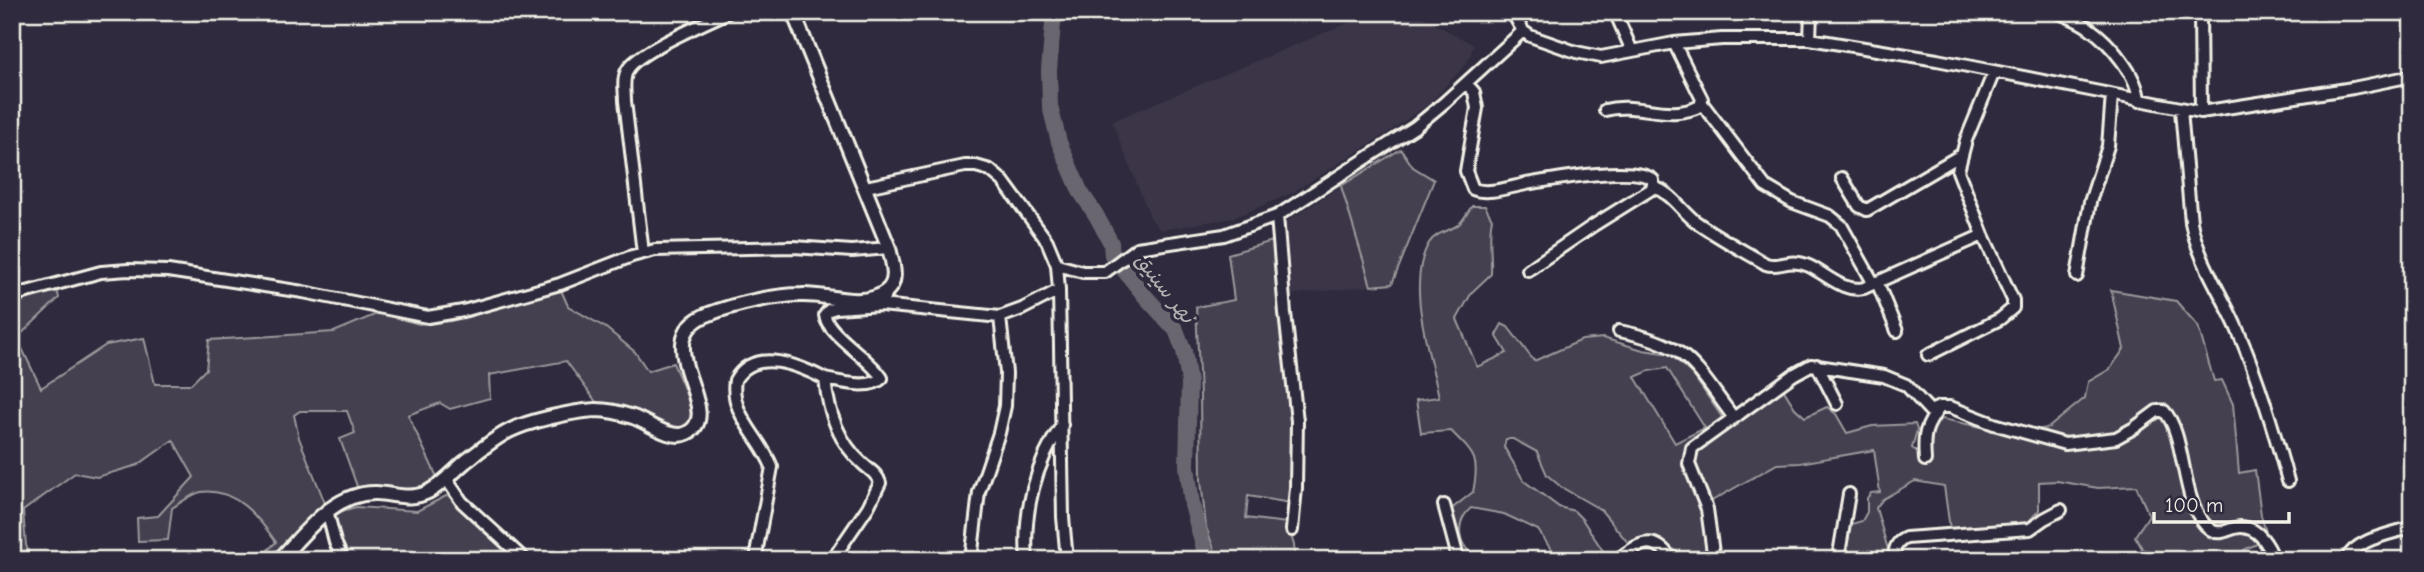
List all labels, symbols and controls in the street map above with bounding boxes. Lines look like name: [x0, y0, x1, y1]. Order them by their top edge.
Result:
water label: نهر سينيق: [1130, 248, 1201, 330]
scale bar: [2154, 481, 2289, 525]
text: 100 m: [2165, 493, 2223, 517]

